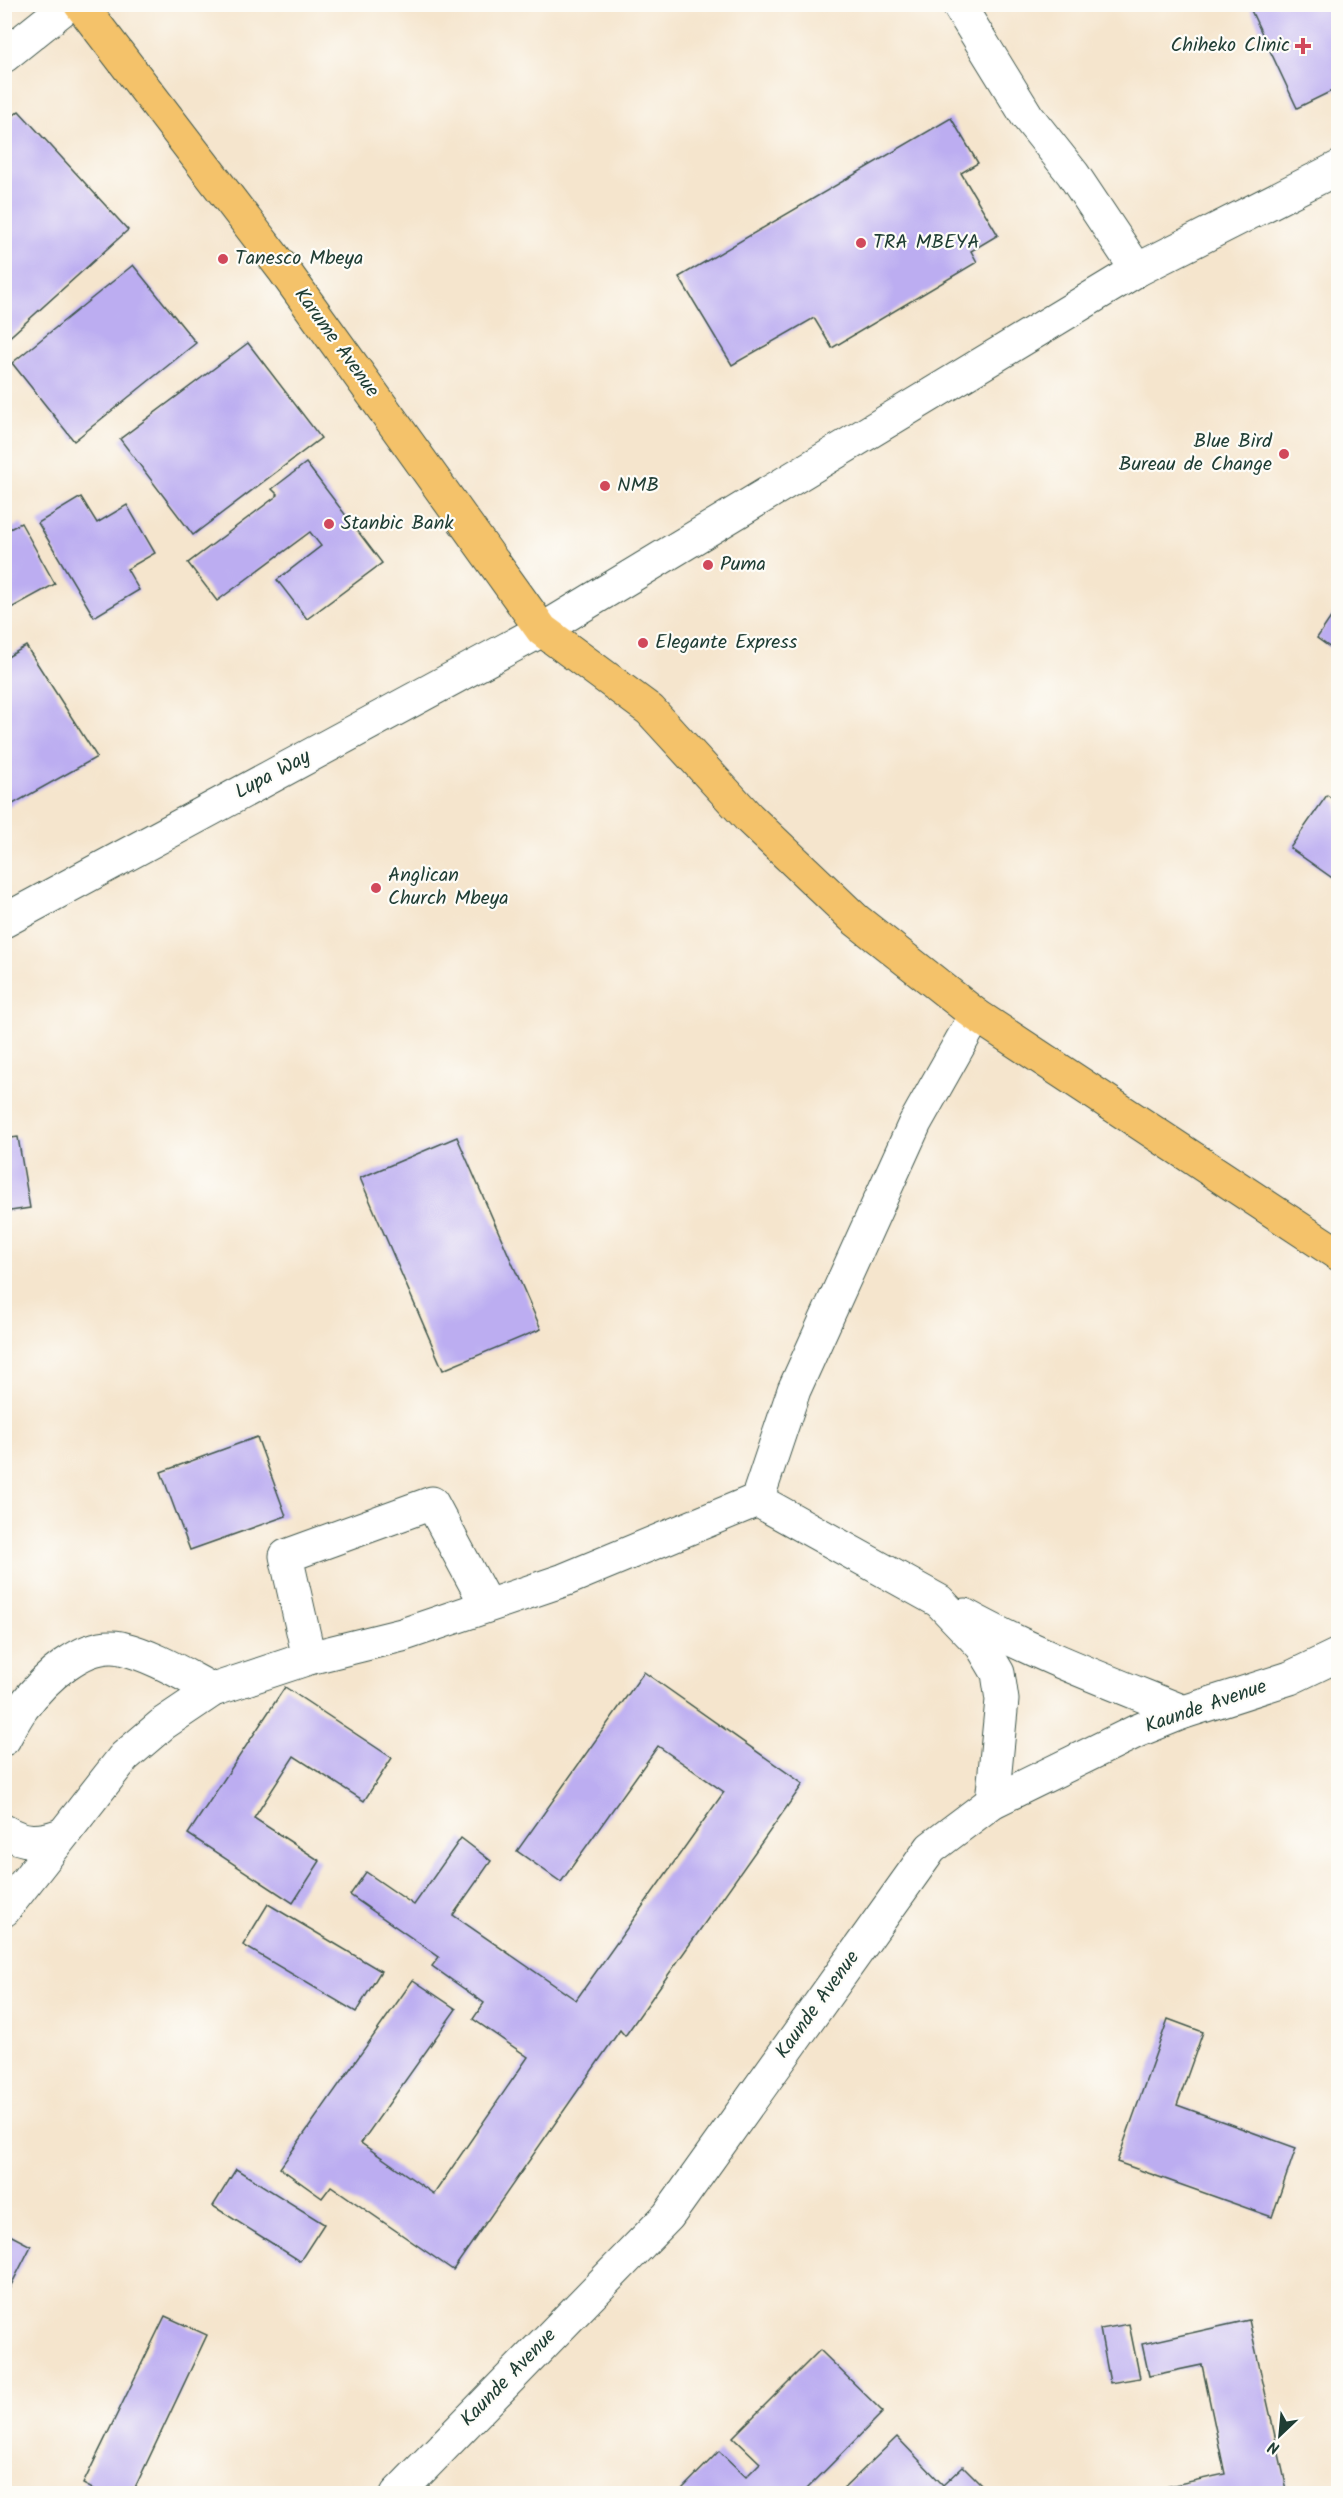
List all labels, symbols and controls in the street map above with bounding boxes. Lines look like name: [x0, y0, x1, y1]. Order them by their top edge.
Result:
place label: Chiheko Clinic: [1170, 30, 1290, 62]
marker: Chiheko Clinic: [1294, 37, 1312, 55]
place label: TRA MBEYA: [873, 227, 979, 259]
marker: TRA MBEYA: [854, 236, 868, 250]
place label: Tanesco Mbeya: [235, 243, 363, 275]
marker: Tanesco Mbeya: [216, 252, 230, 266]
street label: Karume Avenue: [285, 281, 387, 405]
place label: Blue Bird Bureau de Change: [1119, 426, 1273, 481]
marker: Blue Bird Bureau de Change: [1277, 447, 1291, 461]
place label: NMB: [617, 470, 659, 502]
marker: NMB: [598, 479, 612, 493]
place label: Stanbic Bank: [341, 508, 454, 540]
marker: Stanbic Bank: [322, 517, 336, 531]
place label: Puma: [720, 549, 766, 581]
marker: Puma: [701, 558, 715, 572]
place label: Elegante Express: [655, 627, 798, 659]
marker: Elegante Express: [636, 636, 650, 650]
street label: Lupa Way: [229, 741, 317, 808]
place label: Anglican Church Mbeya: [388, 860, 509, 915]
marker: Anglican Church Mbeya: [369, 881, 383, 895]
street label: Kaunde Avenue: [1141, 1671, 1271, 1743]
street label: Kaunde Avenue: [768, 1944, 868, 2066]
street label: Kaunde Avenue: [453, 2321, 565, 2435]
north arrow: [1250, 2405, 1310, 2465]
text: N: [1264, 2434, 1284, 2461]

